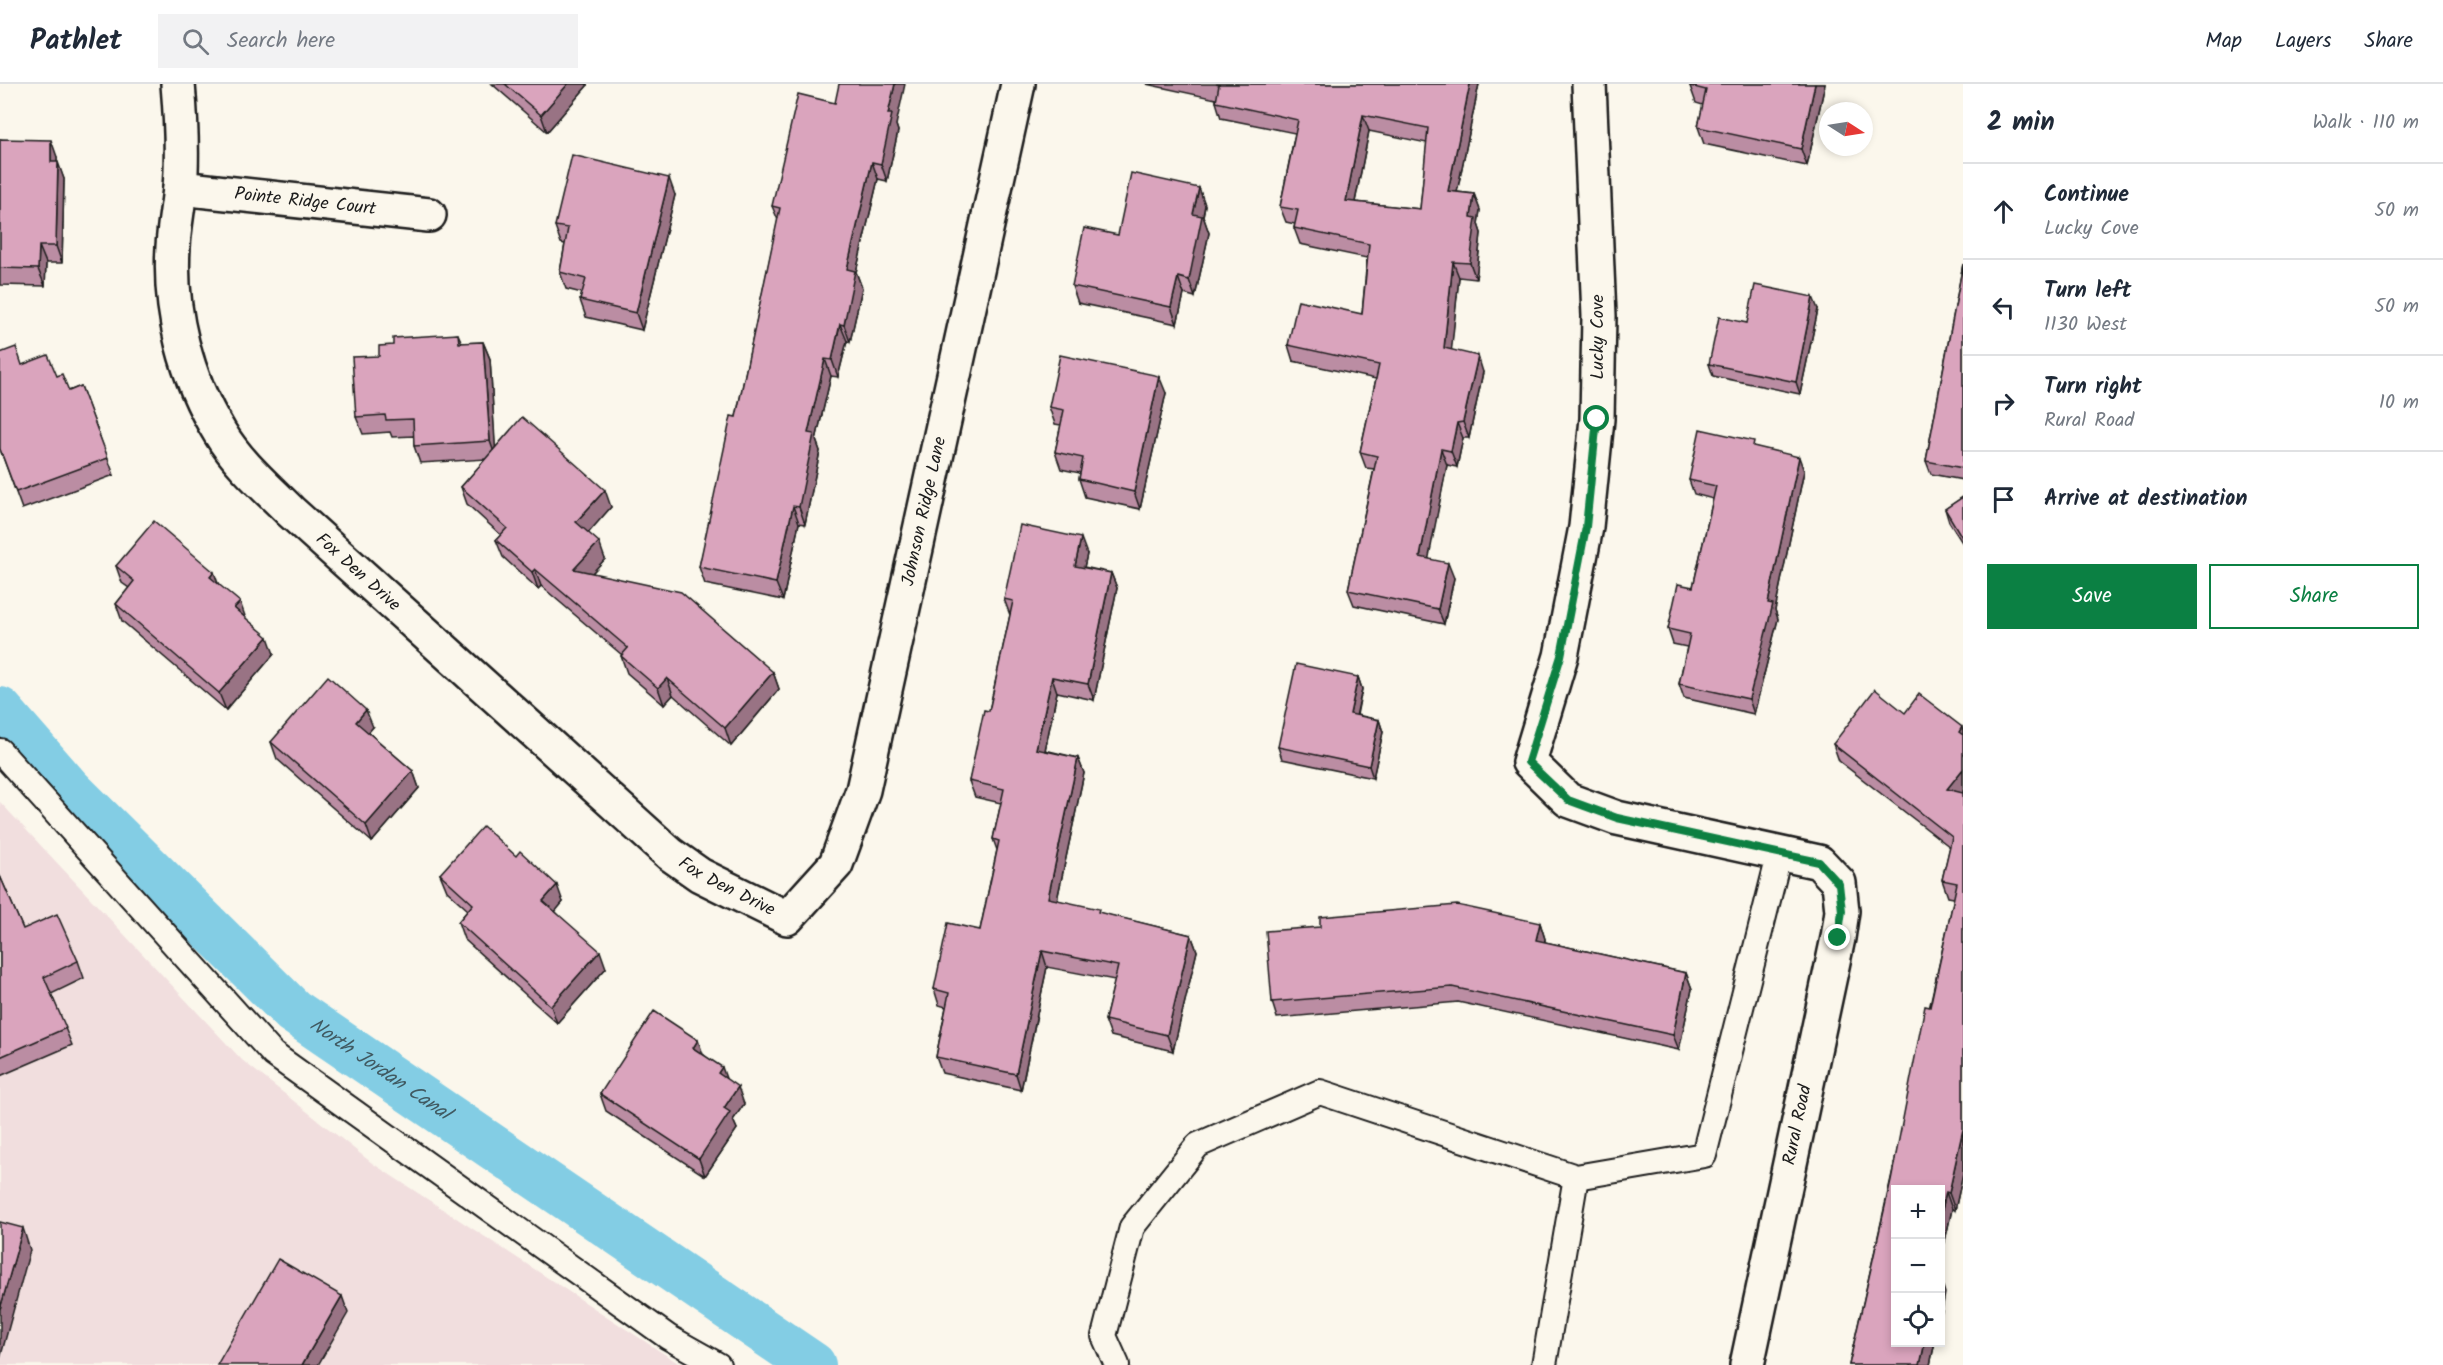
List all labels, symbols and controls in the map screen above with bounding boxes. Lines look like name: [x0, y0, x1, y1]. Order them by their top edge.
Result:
search box: [158, 14, 578, 68]
text: Pathlet: [30, 19, 122, 64]
text: Search here: [227, 24, 335, 59]
icon: search: [179, 25, 212, 58]
text: Map: [2205, 25, 2242, 58]
text: Layers: [2275, 25, 2331, 58]
text: Share: [2364, 25, 2413, 58]
north arrow: [1819, 102, 1873, 156]
text: 2 min: [1987, 102, 2055, 144]
text: Walk · 110 m: [2312, 107, 2419, 139]
text: Continue: [2044, 178, 2129, 213]
street label: Pointe Ridge Court: [233, 179, 379, 224]
icon: ahead: [1987, 195, 2020, 228]
text: 50 m: [2374, 195, 2419, 227]
text: Lucky Cove: [2044, 213, 2139, 245]
text: Turn left: [2044, 274, 2131, 309]
icon: left: [1987, 291, 2020, 324]
text: 50 m: [2374, 291, 2419, 323]
street label: Lucky Cove: [1584, 294, 1613, 380]
text: 1130 West: [2044, 309, 2127, 341]
text: Turn right: [2044, 370, 2142, 405]
icon: right: [1987, 387, 2020, 420]
text: 10 m: [2379, 387, 2419, 419]
route start: [1583, 405, 1609, 431]
text: Rural Road: [2044, 405, 2134, 437]
street label: Johnson Ridge Lane: [894, 434, 955, 589]
text: Arrive at destination: [2044, 482, 2247, 517]
icon: arrive: [1987, 483, 2020, 516]
street label: Fox Den Drive: [309, 526, 407, 619]
button: Save: [1987, 564, 2197, 629]
button: Share: [2209, 564, 2419, 629]
street label: Fox Den Drive: [672, 849, 780, 924]
route end: [1824, 924, 1850, 950]
water label: North Jordan Canal: [302, 1010, 460, 1132]
street label: Rural Road: [1775, 1081, 1821, 1168]
map controls: [1891, 1185, 1945, 1347]
button: +: [1891, 1185, 1945, 1239]
button: −: [1891, 1239, 1945, 1293]
button: locate: [1891, 1293, 1945, 1347]

